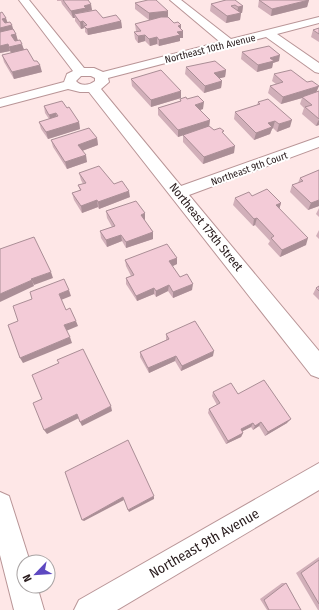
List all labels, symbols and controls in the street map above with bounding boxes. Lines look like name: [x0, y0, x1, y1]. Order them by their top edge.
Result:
street label: Northeast 10th Avenue: [164, 32, 257, 66]
street label: Northeast 9th Court: [209, 149, 290, 188]
street label: Northeast 175th Street: [166, 180, 246, 274]
street label: Northeast 9th Avenue: [146, 505, 262, 582]
north arrow: [16, 554, 56, 594]
text: N: [20, 572, 35, 584]

